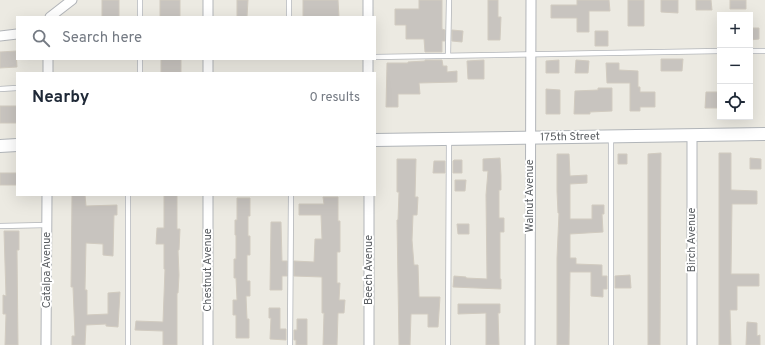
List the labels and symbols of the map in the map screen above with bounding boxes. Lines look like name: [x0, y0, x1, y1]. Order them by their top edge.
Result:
street label: 175th Street: [540, 129, 600, 145]
street label: Walnut Avenue: [523, 159, 537, 233]
street label: Birch Avenue: [685, 208, 699, 272]
street label: Chestnut Avenue: [201, 228, 215, 312]
street label: Catalpa Avenue: [40, 232, 54, 308]
street label: Beech Avenue: [362, 235, 376, 305]

